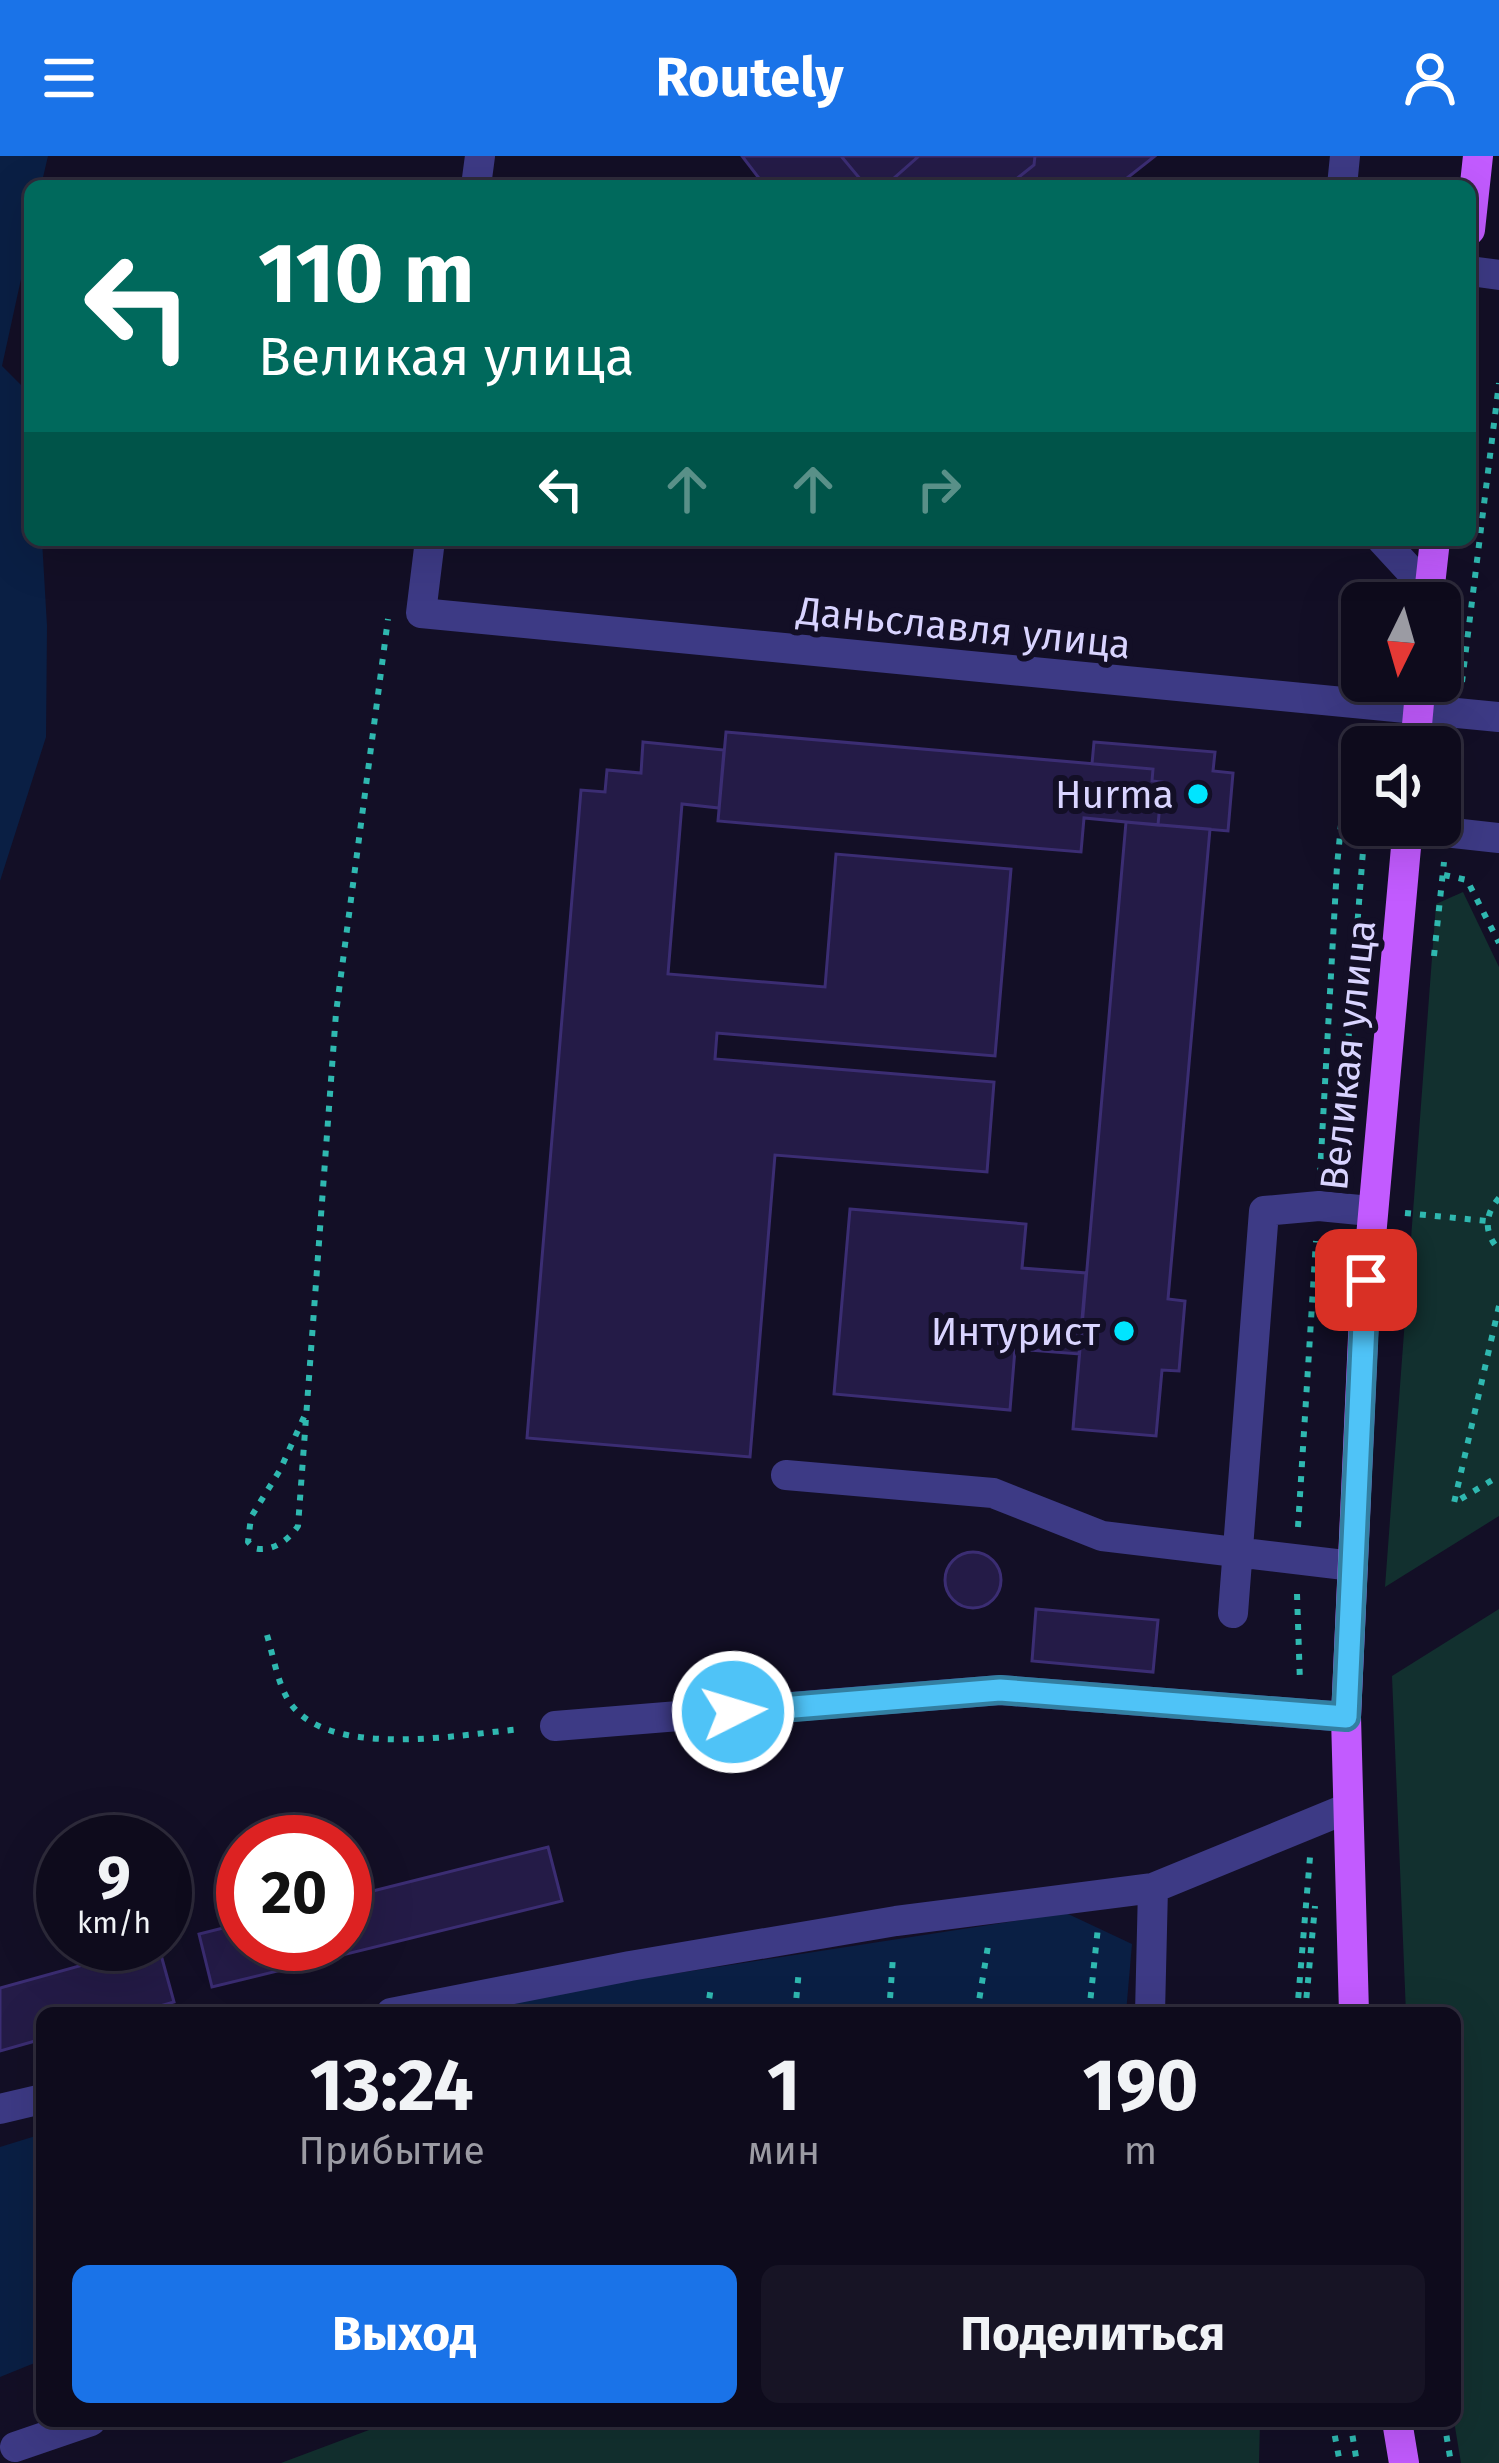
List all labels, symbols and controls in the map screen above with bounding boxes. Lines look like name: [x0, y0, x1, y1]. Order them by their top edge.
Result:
icon: menu: [36, 45, 102, 111]
icon: person: [1397, 45, 1463, 111]
text: Routely: [655, 46, 844, 110]
text: 110 m: [258, 223, 474, 324]
icon: left: [60, 228, 216, 384]
text: Великая улица: [258, 325, 634, 389]
icon: left: [528, 456, 594, 522]
icon: ahead: [654, 456, 720, 522]
icon: ahead: [780, 456, 846, 522]
icon: right: [906, 456, 972, 522]
north arrow: [1341, 582, 1461, 702]
map controls: [1341, 582, 1461, 846]
street label: Даньславля улица: [794, 587, 1133, 668]
button: sound: [1341, 726, 1461, 846]
place label: Hurma: [1055, 772, 1174, 818]
marker: Hurma: [1185, 781, 1211, 807]
street label: Великая улица: [1311, 918, 1385, 1193]
pin: [1315, 1229, 1417, 1331]
icon: arrive: [1333, 1247, 1399, 1313]
place label: Интурист: [931, 1309, 1100, 1355]
marker: Интурист: [1111, 1318, 1137, 1344]
position arrow: [670, 1649, 796, 1775]
speed limit sign: 20: [216, 1815, 372, 1971]
text: 9: [97, 1842, 131, 1914]
text: km/h: [77, 1905, 151, 1941]
text: 13:24: [310, 2043, 474, 2129]
text: 1: [767, 2043, 800, 2129]
text: 190: [1083, 2043, 1198, 2129]
text: Прибытие: [299, 2128, 485, 2174]
text: мин: [747, 2128, 820, 2174]
text: m: [1124, 2128, 1157, 2174]
button: Выход: [72, 2265, 737, 2403]
button: Поделиться: [761, 2265, 1425, 2403]

